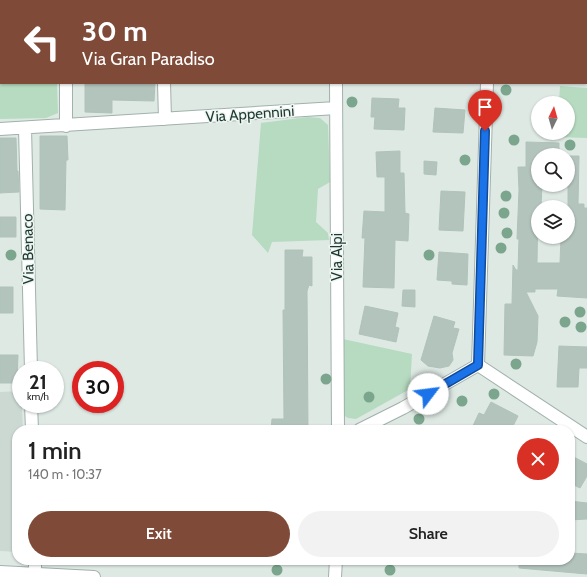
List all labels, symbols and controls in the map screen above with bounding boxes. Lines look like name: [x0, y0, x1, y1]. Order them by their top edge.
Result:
text: 30 m: [82, 14, 148, 48]
icon: left: [16, 16, 68, 68]
text: Via Gran Paradiso: [82, 48, 215, 70]
pin: [468, 90, 502, 131]
icon: arrive: [474, 96, 496, 118]
north arrow: [531, 96, 575, 140]
map controls: [531, 96, 575, 244]
street label: Via Appennini: [205, 102, 295, 126]
button: search: [531, 148, 575, 192]
button: layers: [531, 200, 575, 244]
street label: Via Benaco: [18, 213, 38, 285]
street label: Via Alpi: [328, 233, 346, 281]
speed limit sign: 30: [72, 361, 124, 413]
text: 21: [29, 370, 47, 394]
position arrow: [407, 373, 449, 415]
text: km/h: [27, 390, 49, 403]
text: 1 min: [28, 436, 82, 465]
button: close: [517, 438, 559, 480]
text: 140 m · 10:37: [28, 466, 102, 482]
button: Exit: [28, 511, 290, 557]
button: Share: [298, 511, 559, 557]

